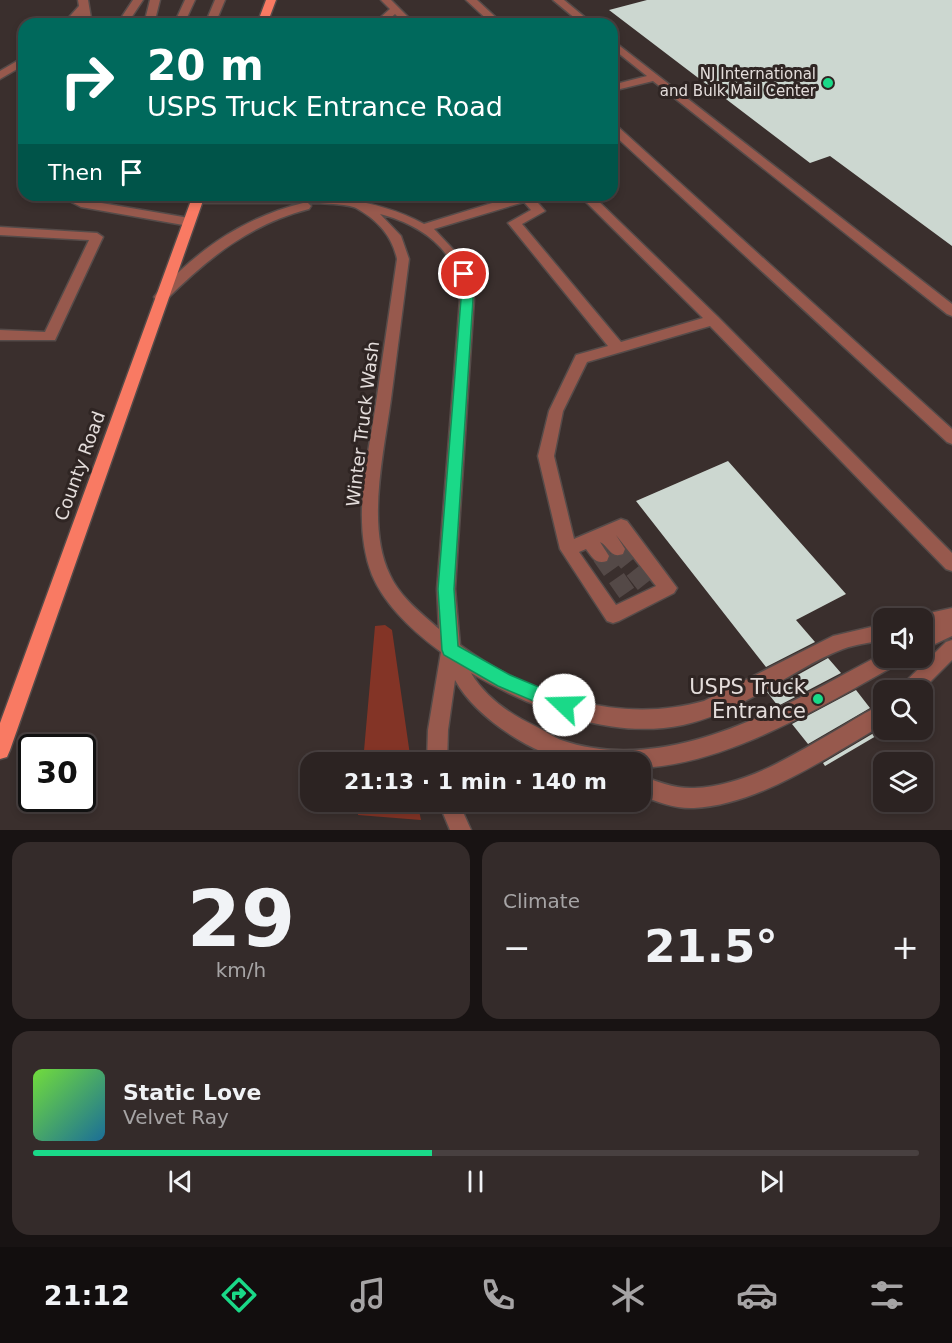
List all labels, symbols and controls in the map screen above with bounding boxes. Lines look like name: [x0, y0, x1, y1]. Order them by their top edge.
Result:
text: 20 m: [147, 41, 264, 90]
icon: right: [48, 42, 126, 120]
place label: NJ International and Bulk Mail Center: [660, 65, 817, 100]
marker: NJ International and Bulk Mail Center: [821, 76, 835, 90]
text: USPS Truck Entrance Road: [147, 91, 503, 122]
icon: arrive: [115, 156, 148, 189]
text: Then: [48, 160, 103, 185]
pin: [438, 248, 489, 299]
icon: arrive: [447, 257, 480, 290]
street label: Winter Truck Wash: [342, 340, 383, 508]
street label: County Road: [50, 408, 109, 523]
map controls: [873, 608, 933, 812]
button: sound: [873, 608, 933, 668]
position arrow: [532, 673, 596, 737]
place label: USPS Truck Entrance: [689, 675, 807, 723]
button: search: [873, 680, 933, 740]
marker: USPS Truck Entrance: [811, 692, 825, 706]
speed limit sign: 30: [18, 734, 96, 812]
button: layers: [873, 752, 933, 812]
text: 21:13 · 1 min · 140 m: [344, 769, 607, 794]
text: 29: [187, 874, 295, 964]
text: Climate: [503, 889, 580, 913]
text: 21.5°: [644, 920, 778, 973]
text: −: [503, 928, 531, 967]
text: +: [891, 928, 919, 967]
text: km/h: [216, 958, 266, 982]
text: Static Love: [123, 1080, 261, 1105]
text: Velvet Ray: [123, 1105, 229, 1129]
icon: previous: [164, 1165, 197, 1198]
icon: pause: [459, 1165, 492, 1198]
icon: next: [755, 1165, 788, 1198]
icon: directions: [218, 1274, 260, 1316]
icon: music: [347, 1274, 389, 1316]
icon: phone: [477, 1274, 519, 1316]
icon: climate: [607, 1274, 649, 1316]
icon: car: [736, 1274, 778, 1316]
icon: filters: [866, 1274, 908, 1316]
text: 21:12: [44, 1280, 130, 1311]

